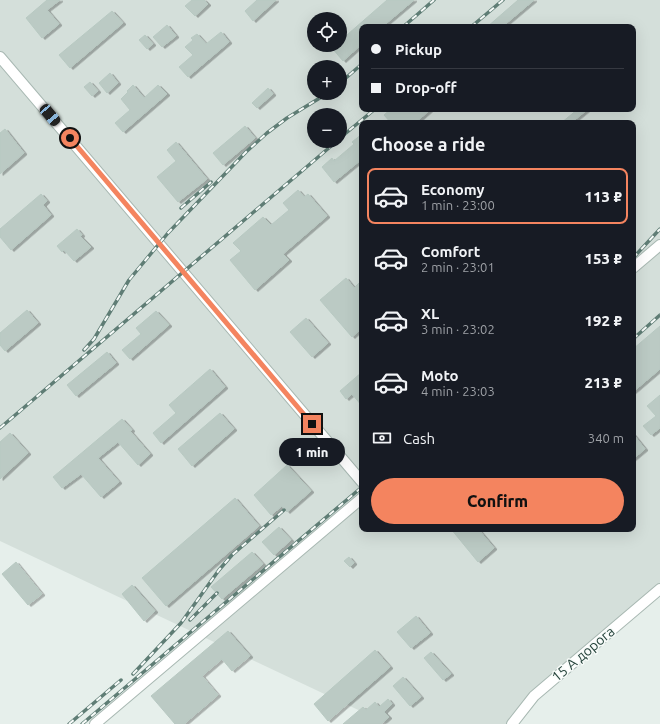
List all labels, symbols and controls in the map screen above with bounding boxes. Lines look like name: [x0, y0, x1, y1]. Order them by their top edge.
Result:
map controls: [307, 12, 347, 148]
button: locate: [307, 12, 347, 52]
text: Pickup: [395, 41, 442, 58]
button: +: [307, 60, 347, 100]
text: Drop-off: [395, 79, 457, 96]
car: [38, 102, 62, 128]
button: −: [307, 108, 347, 148]
route start: [61, 129, 79, 147]
text: Choose a ride: [371, 134, 485, 154]
icon: car: [373, 178, 409, 214]
text: Economy: [421, 181, 485, 198]
text: 113 ₽: [585, 188, 622, 205]
text: 1 min · 23:00: [421, 198, 495, 212]
icon: car: [373, 240, 409, 276]
text: Comfort: [421, 243, 480, 260]
text: 153 ₽: [585, 250, 622, 267]
text: 2 min · 23:01: [421, 260, 495, 274]
icon: car: [373, 302, 409, 338]
text: XL: [421, 305, 439, 322]
text: 192 ₽: [585, 312, 622, 329]
text: 3 min · 23:02: [421, 322, 495, 336]
icon: car: [373, 364, 409, 400]
text: Moto: [421, 367, 459, 384]
text: 213 ₽: [585, 374, 622, 391]
text: 4 min · 23:03: [421, 384, 495, 398]
route end: [303, 415, 321, 433]
icon: cash: [371, 427, 393, 449]
text: Cash: [403, 430, 435, 447]
text: 340 m: [588, 431, 624, 445]
callout: 1 min: [279, 438, 345, 466]
text: 1 min: [295, 445, 329, 459]
button: Confirm: [371, 478, 624, 524]
street label: 15 А дорога: [548, 623, 618, 685]

